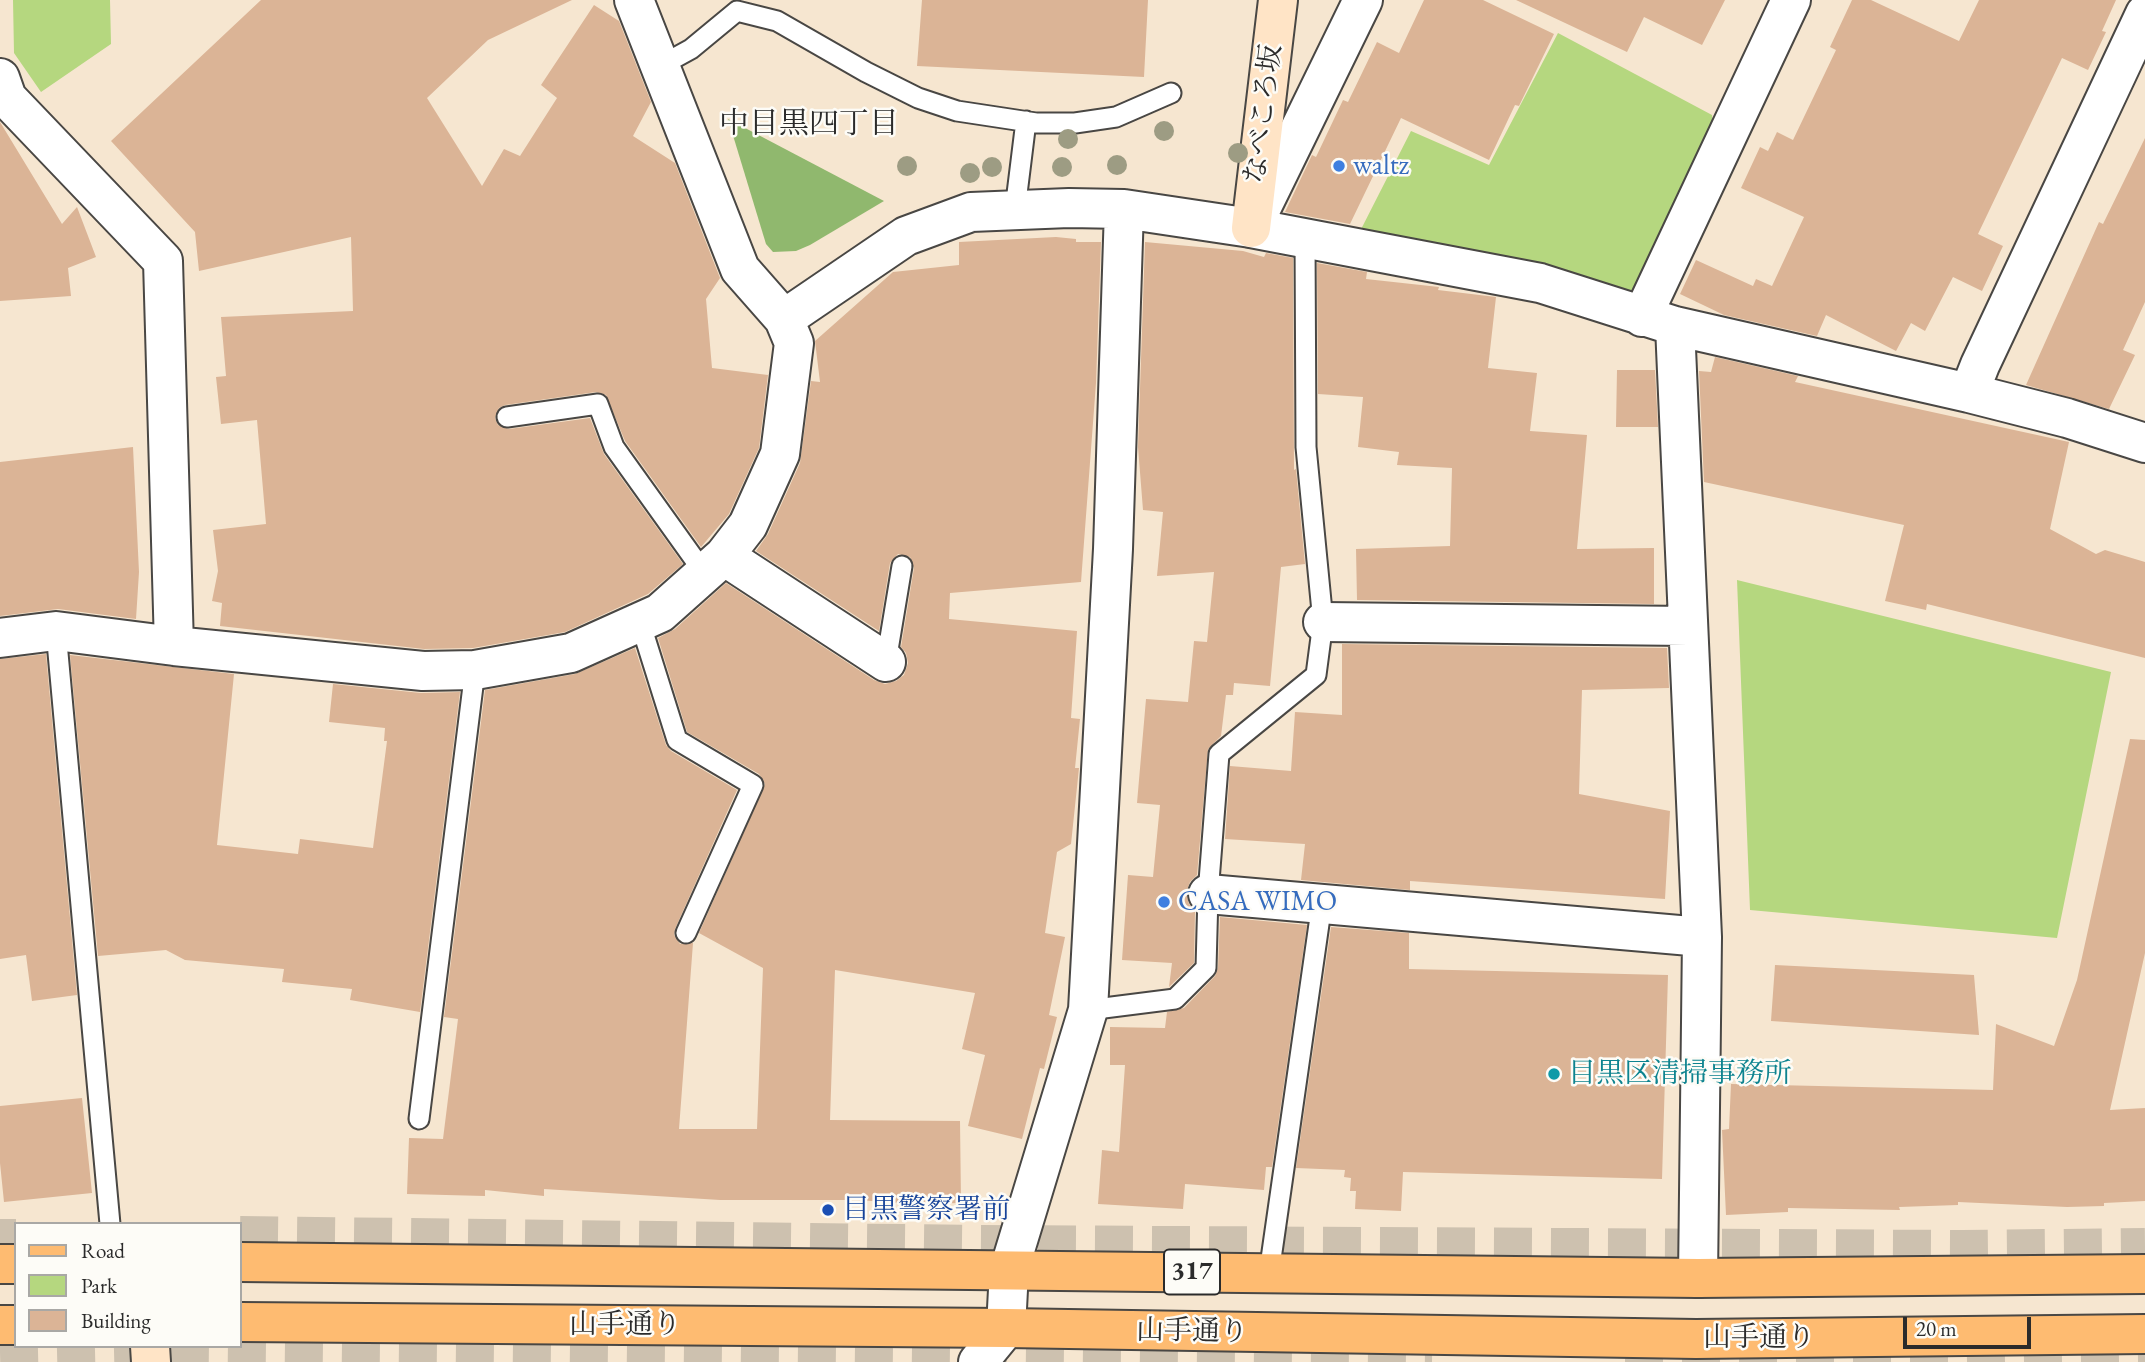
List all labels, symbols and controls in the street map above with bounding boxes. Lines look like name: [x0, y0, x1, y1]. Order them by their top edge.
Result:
street label: なべころ坂: [1239, 42, 1289, 186]
district label: 中目黒四丁目: [719, 107, 899, 143]
place label: waltz: [1353, 149, 1409, 183]
marker: waltz: [1331, 158, 1347, 174]
place label: CASA WIMO: [1178, 885, 1337, 919]
marker: CASA WIMO: [1156, 894, 1172, 910]
place label: 目黒区清掃事務所: [1568, 1057, 1792, 1091]
marker: 目黒区清掃事務所: [1546, 1066, 1562, 1082]
place label: 目黒警察署前: [842, 1193, 1010, 1227]
marker: 目黒警察署前: [820, 1202, 836, 1218]
legend: [14, 1222, 242, 1348]
text: Road: [81, 1237, 125, 1264]
road number: 317: [1164, 1250, 1220, 1294]
text: Park: [81, 1272, 117, 1299]
scale bar: [1907, 1302, 2035, 1346]
text: Building: [81, 1307, 151, 1334]
street label: 山手通り: [569, 1308, 681, 1342]
street label: 山手通り: [1136, 1314, 1248, 1350]
text: 20 m: [1916, 1315, 1957, 1342]
street label: 山手通り: [1703, 1321, 1815, 1355]

